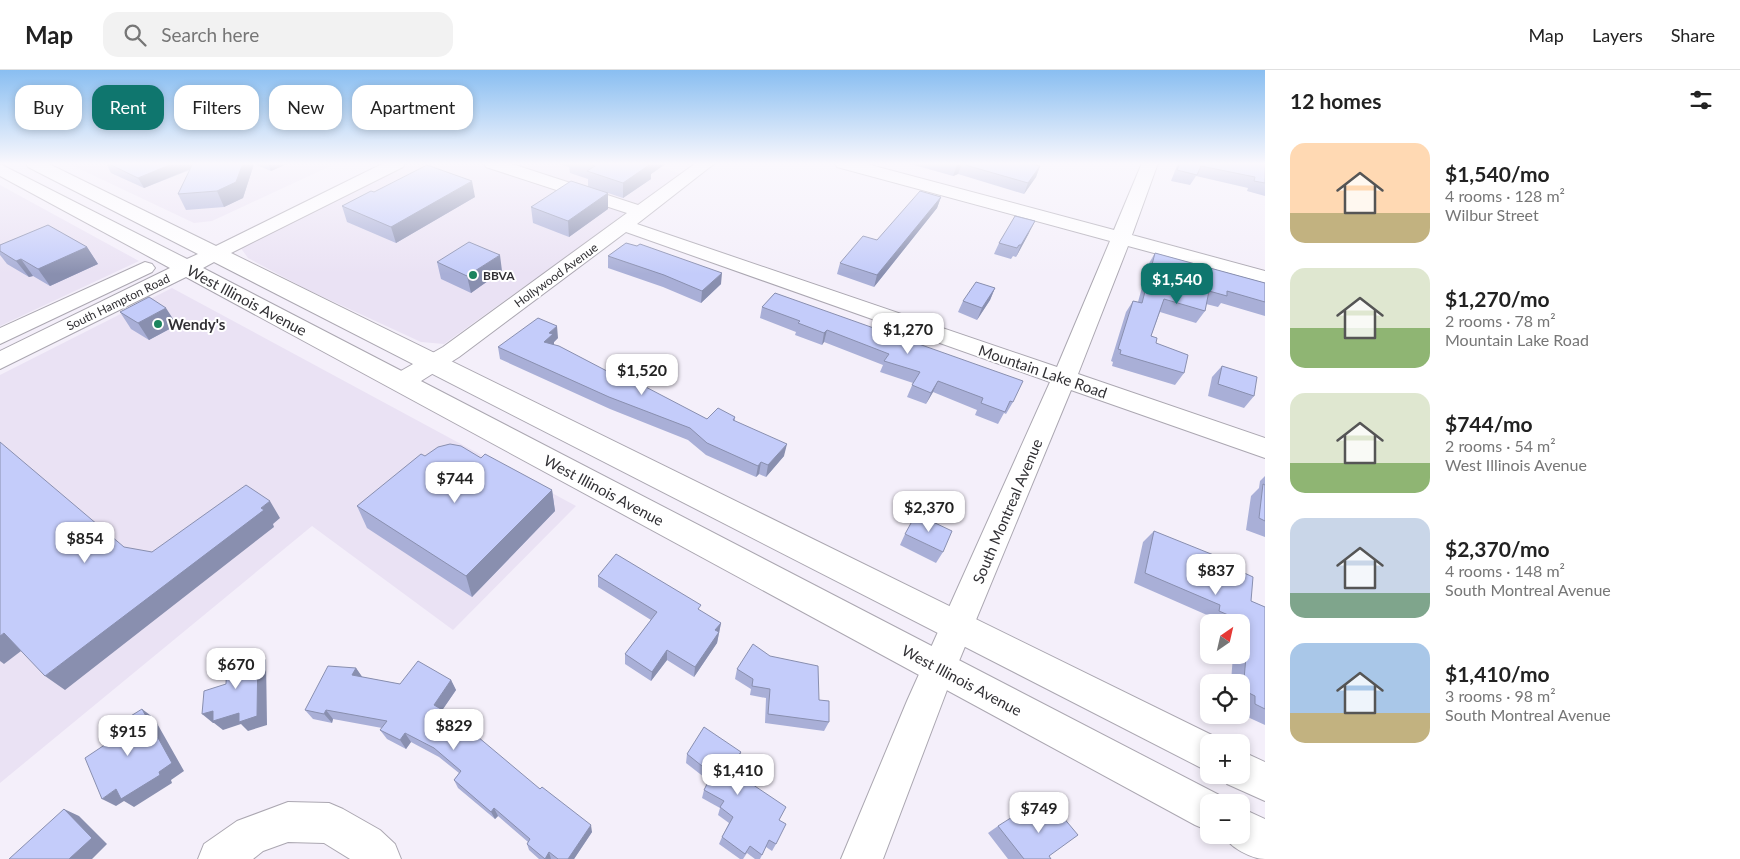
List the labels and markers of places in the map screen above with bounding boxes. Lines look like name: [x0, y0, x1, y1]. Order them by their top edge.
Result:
pin: $1,540: [1136, 262, 1218, 305]
place label: BBVA: [483, 268, 515, 283]
marker: BBVA: [467, 269, 479, 281]
pin: $1,270: [867, 312, 949, 355]
place label: Wendy's: [168, 315, 226, 333]
marker: Wendy's: [152, 318, 164, 330]
pin: $1,520: [601, 354, 683, 396]
pin: $744: [425, 462, 485, 504]
pin: $2,370: [888, 490, 970, 533]
pin: $854: [55, 522, 115, 564]
pin: $837: [1186, 554, 1246, 596]
pin: $670: [206, 648, 266, 690]
pin: $829: [424, 708, 484, 751]
pin: $915: [98, 714, 158, 757]
pin: $1,410: [697, 754, 779, 796]
pin: $749: [1009, 792, 1069, 834]

